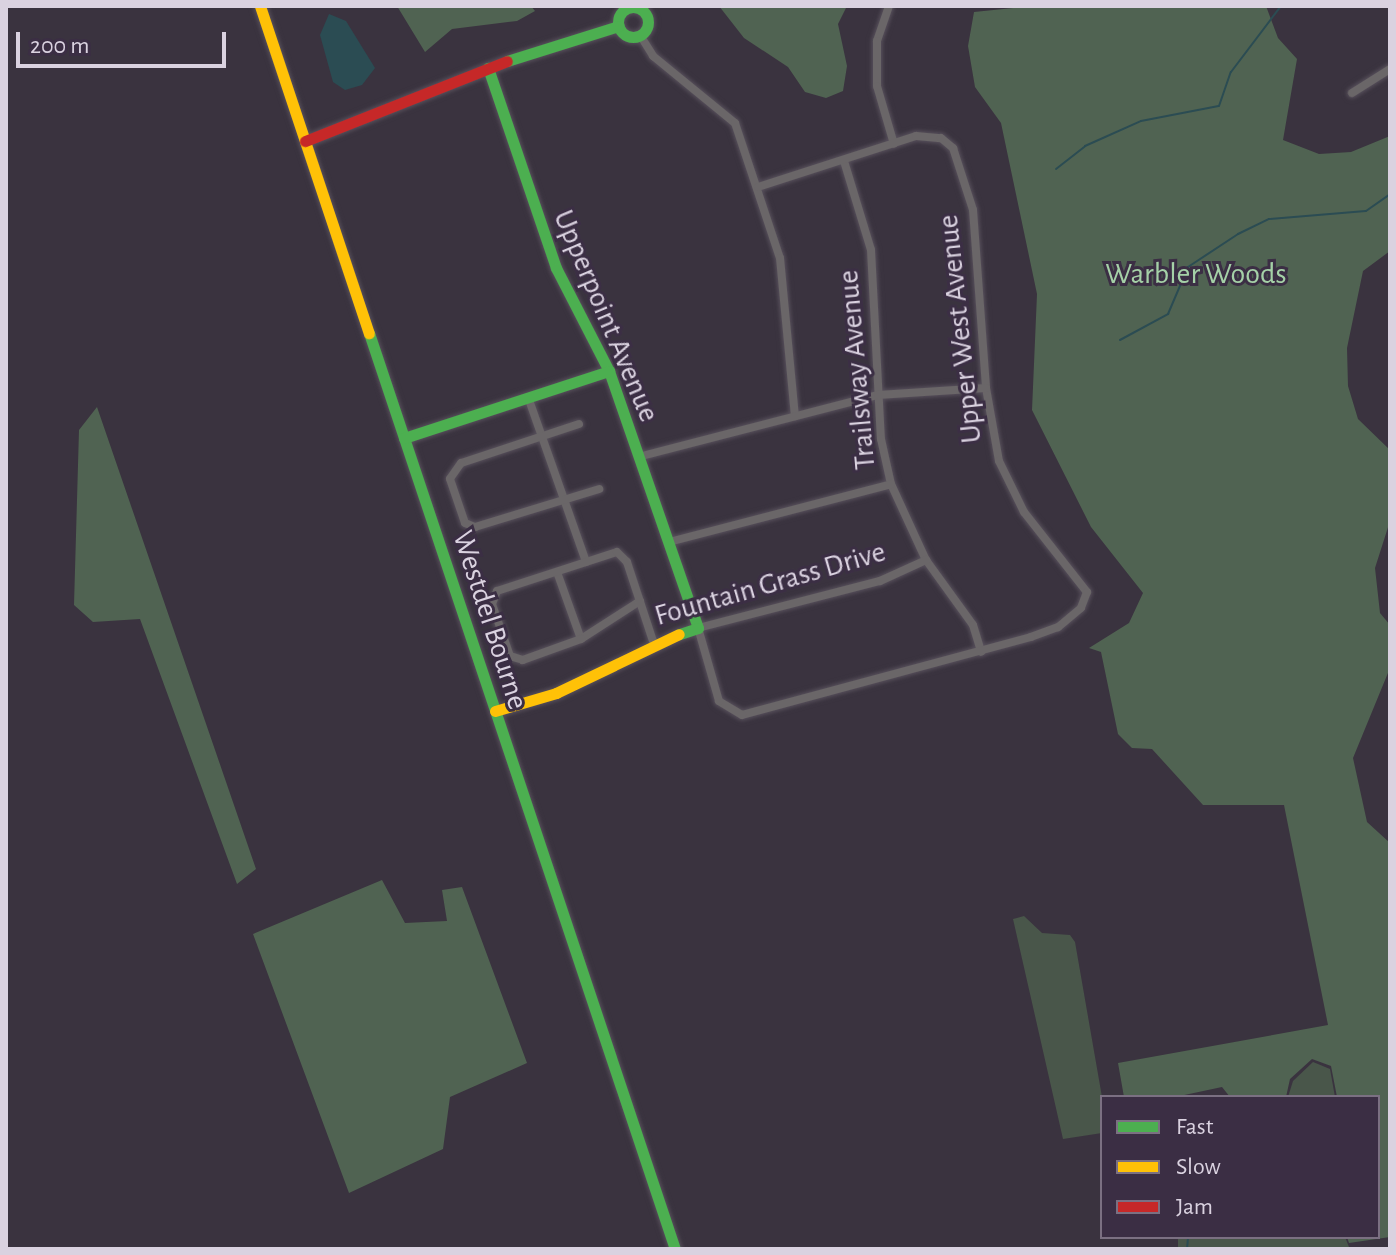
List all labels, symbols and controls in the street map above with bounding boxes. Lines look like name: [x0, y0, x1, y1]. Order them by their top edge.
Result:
scale bar: [20, 16, 230, 66]
text: 200 m: [30, 34, 89, 58]
street label: Upperpoint Avenue: [545, 205, 667, 427]
street label: Upper West Avenue: [930, 213, 990, 445]
park label: Warbler Woods: [1105, 256, 1287, 292]
street label: Trailsway Avenue: [830, 269, 884, 471]
street label: Westdel Bourne: [444, 526, 536, 714]
street label: Fountain Grass Drive: [650, 534, 890, 634]
legend: [1100, 1095, 1380, 1239]
text: Fast: [1176, 1115, 1213, 1139]
text: Slow: [1176, 1155, 1221, 1179]
text: Jam: [1176, 1195, 1213, 1219]

